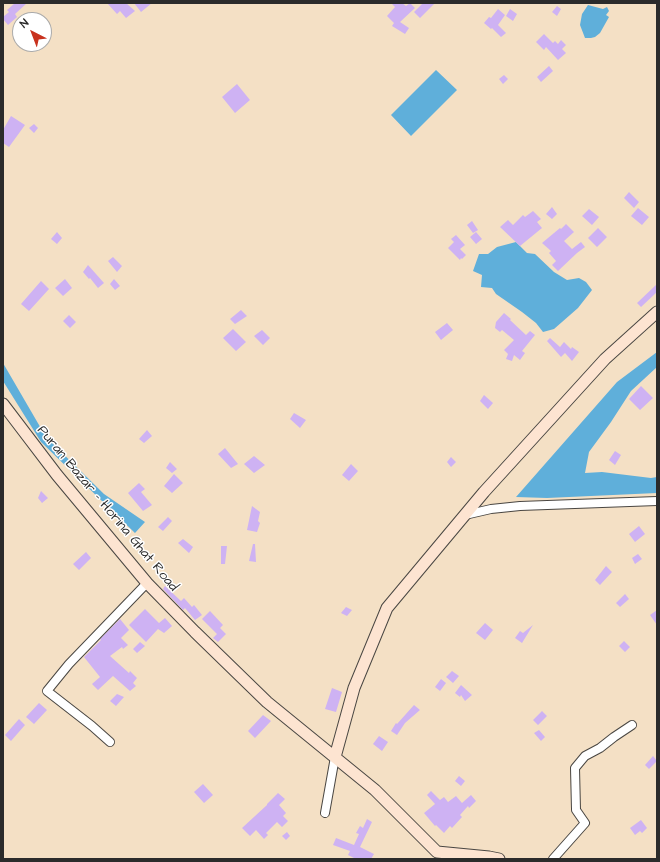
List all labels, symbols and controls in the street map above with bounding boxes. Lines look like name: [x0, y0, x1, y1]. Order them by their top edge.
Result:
north arrow: [12, 12, 52, 52]
text: N: [17, 16, 32, 31]
street label: Puran Bazar - Horina Ghat Road: [33, 423, 181, 595]

